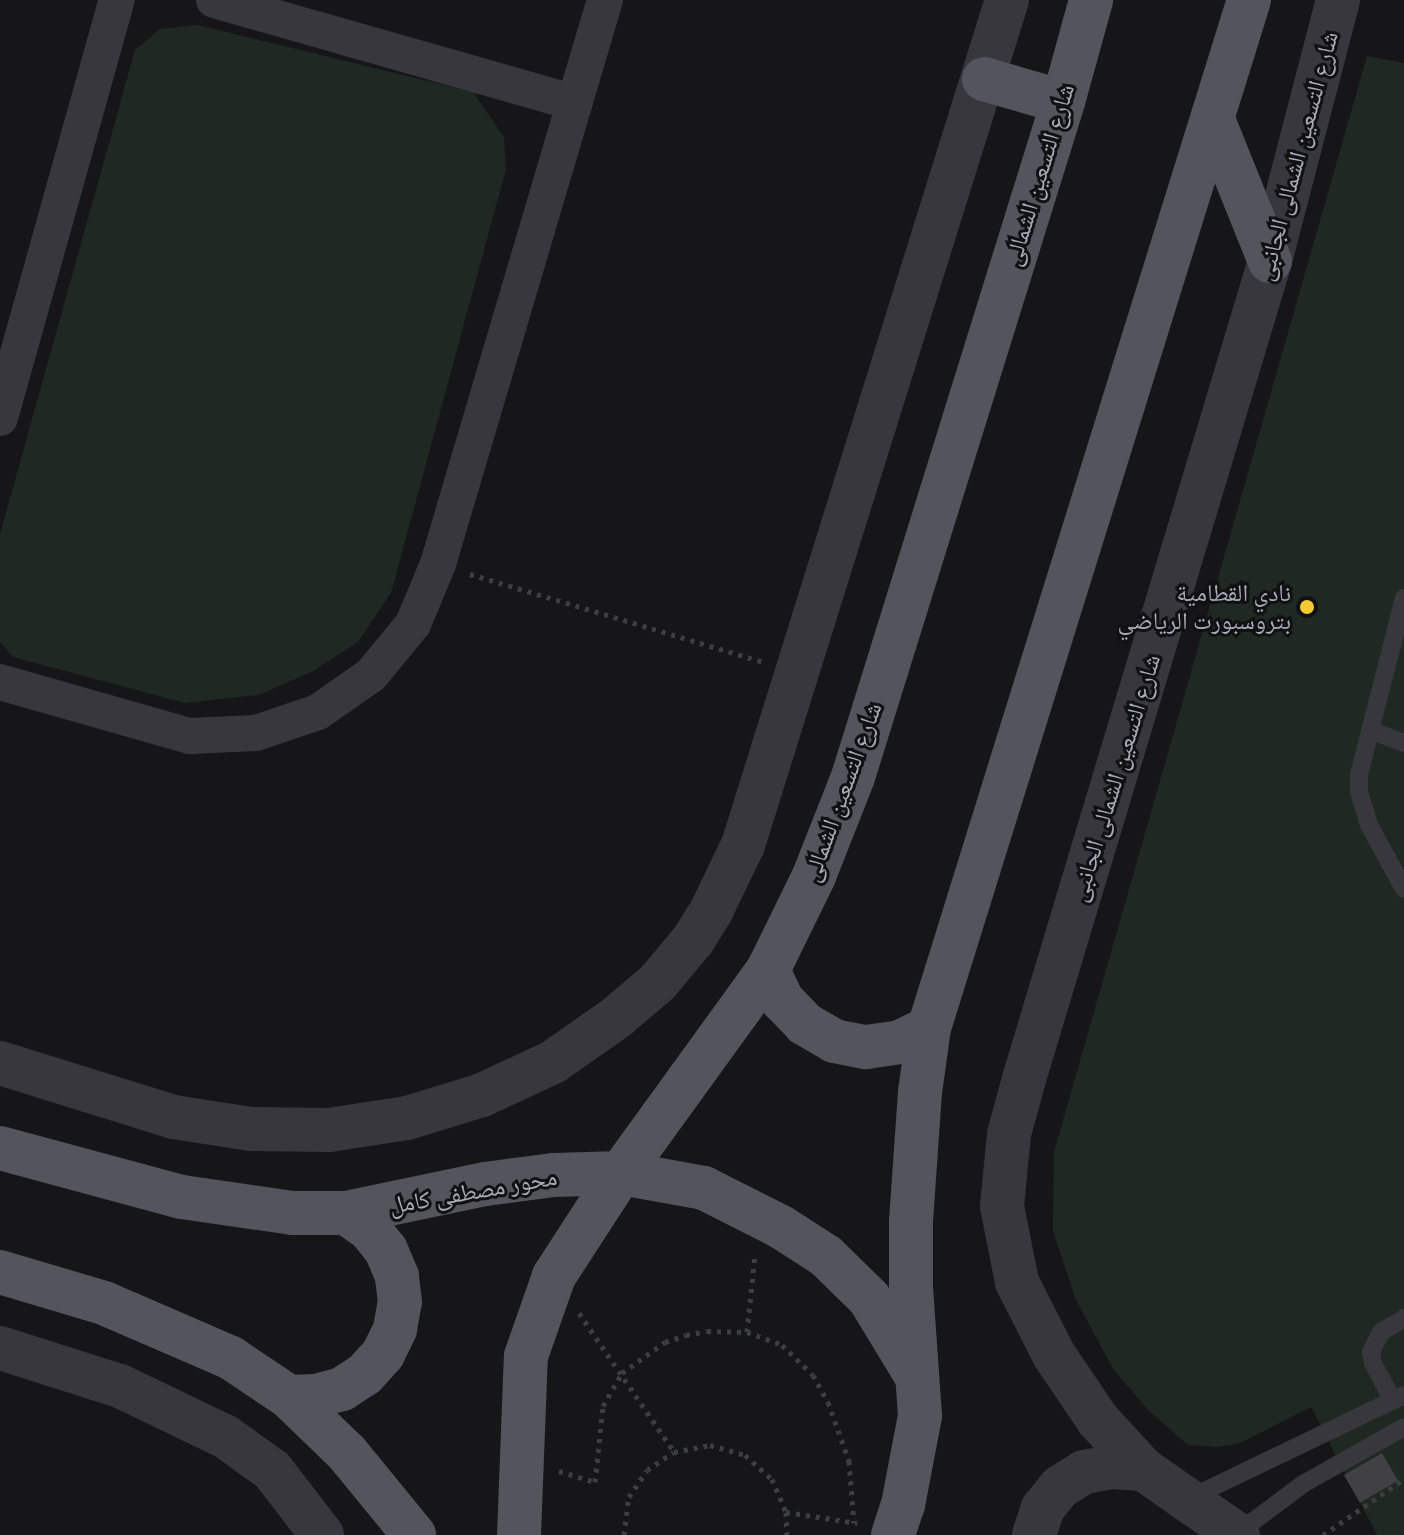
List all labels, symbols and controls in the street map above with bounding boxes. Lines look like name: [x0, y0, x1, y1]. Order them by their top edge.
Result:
street label: شارع التسعين الشمالى الجانبى: [1250, 28, 1344, 284]
street label: شارع التسعين الشمالى: [998, 81, 1080, 269]
place label: نادي القطامية بتروسبورت الرياضي: [1117, 579, 1291, 635]
marker: نادي القطامية بتروسبورت الرياضي: [1298, 598, 1316, 616]
street label: شارع التسعين الشمالى الجانبى: [1064, 651, 1166, 905]
street label: شارع التسعين الشمالى: [796, 698, 888, 886]
street label: محور مصطفى كامل: [387, 1162, 559, 1220]

